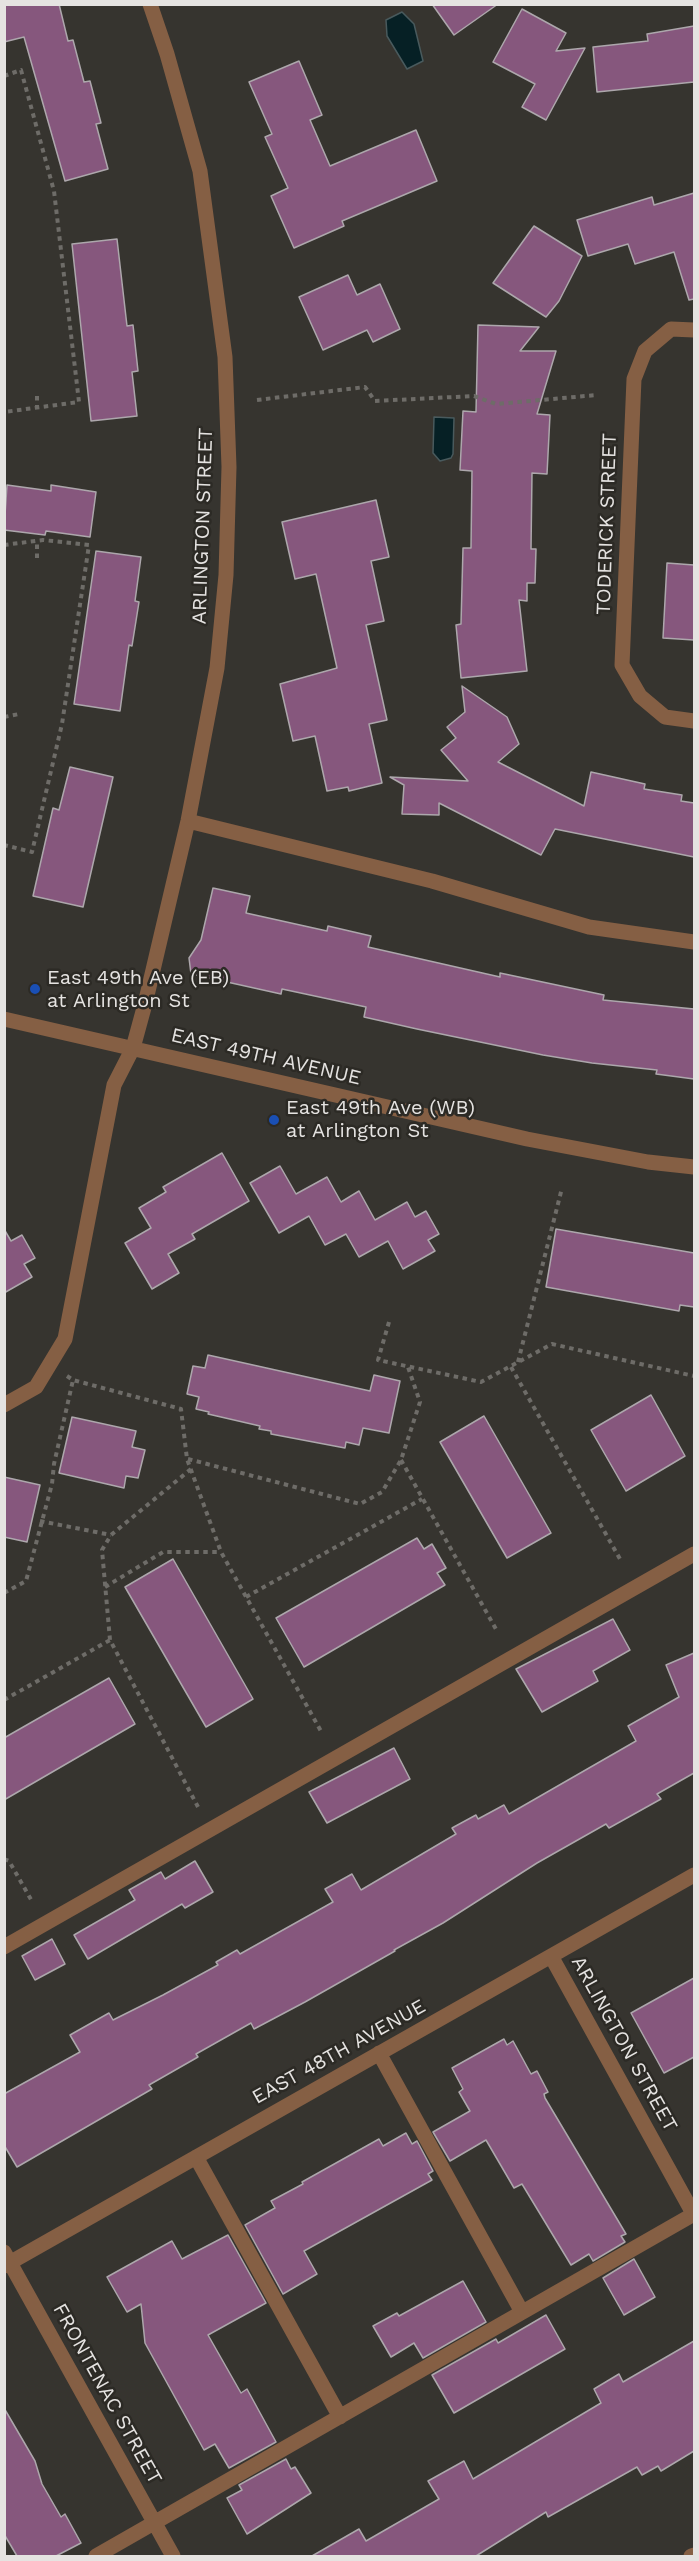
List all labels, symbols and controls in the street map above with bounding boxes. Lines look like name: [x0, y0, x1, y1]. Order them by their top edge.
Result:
street label: ARLINGTON STREET: [188, 427, 218, 625]
street label: TODERICK STREET: [592, 433, 622, 615]
place label: East 49th Ave (EB) at Arlington St: [47, 966, 229, 1013]
marker: East 49th Ave (EB) at Arlington St: [28, 982, 42, 996]
street label: EAST 49TH AVENUE: [169, 1023, 363, 1091]
place label: East 49th Ave (WB) at Arlington St: [286, 1096, 475, 1143]
marker: East 49th Ave (WB) at Arlington St: [267, 1113, 281, 1127]
street label: ARLINGTON STREET: [566, 1952, 682, 2136]
street label: EAST 48TH AVENUE: [248, 1994, 430, 2110]
street label: FRONTENAC STREET: [47, 2299, 167, 2489]

